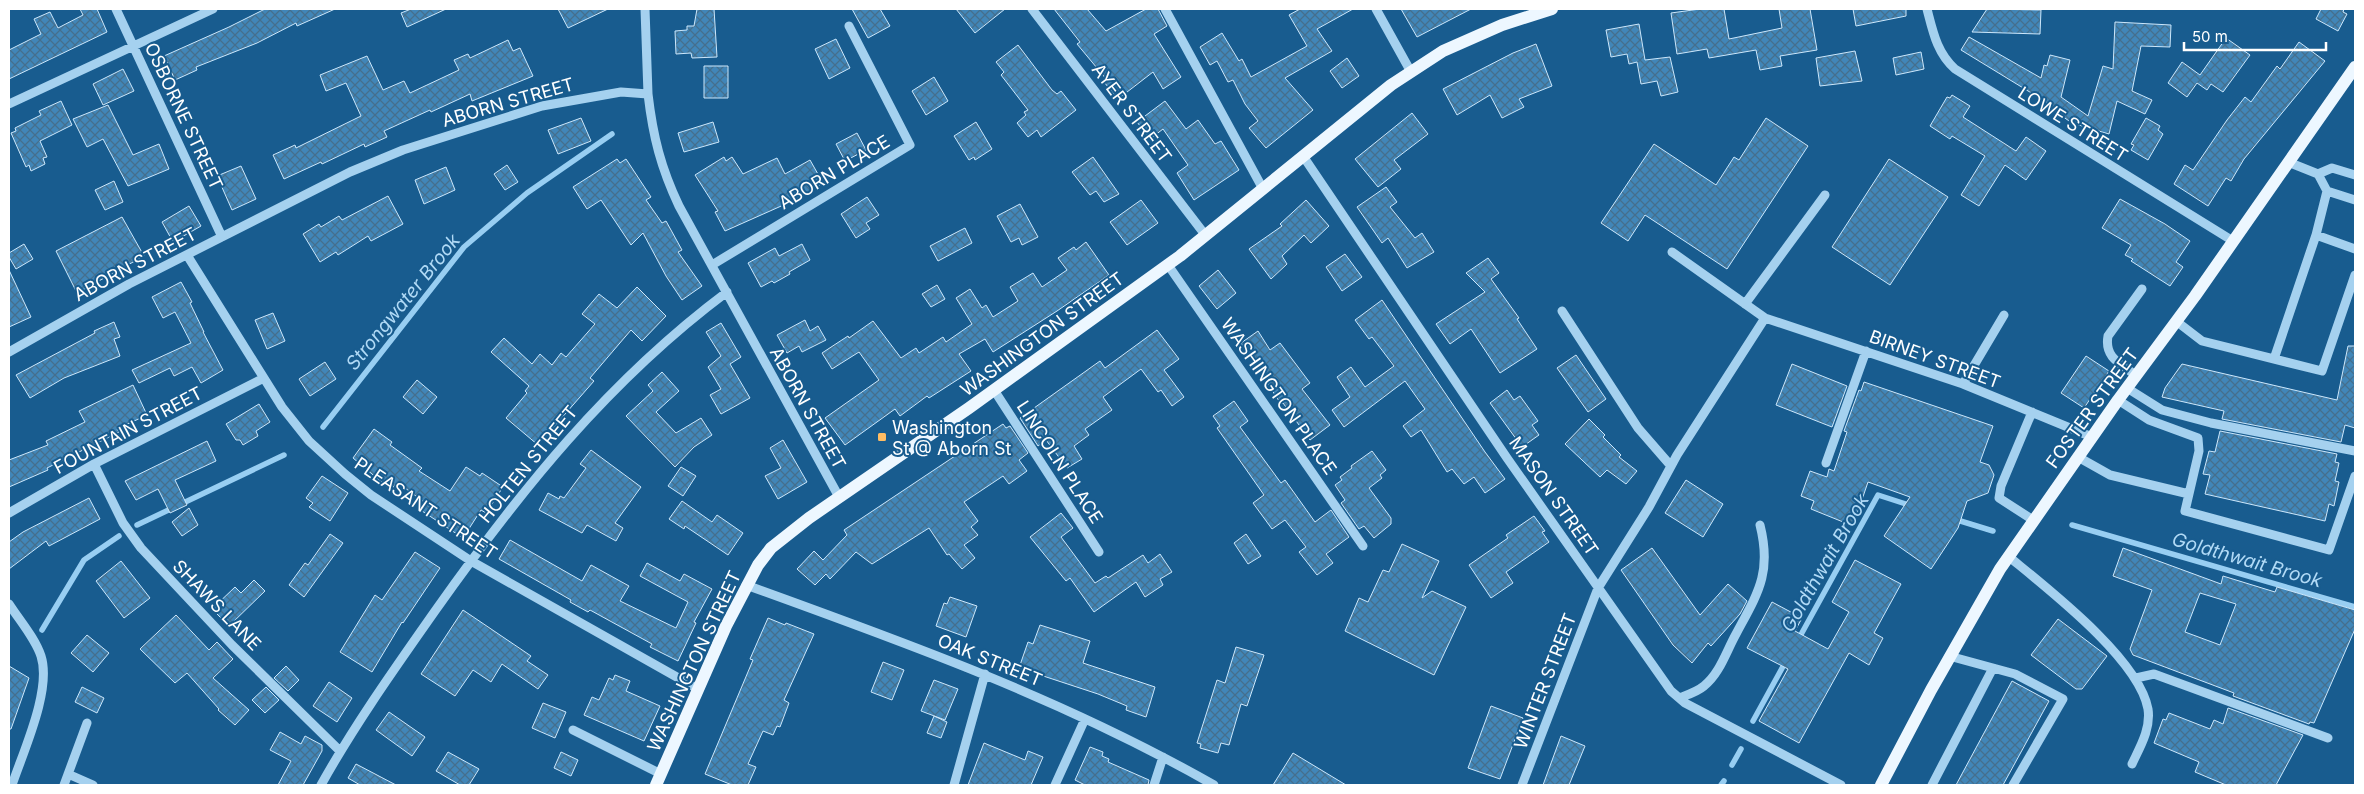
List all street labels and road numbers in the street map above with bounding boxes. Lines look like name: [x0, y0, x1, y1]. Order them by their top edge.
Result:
street label: OSBORNE STREET: [141, 39, 227, 193]
street label: AYER STREET: [1088, 59, 1176, 167]
street label: ABORN STREET: [440, 73, 576, 131]
street label: LOWE STREET: [2014, 82, 2132, 166]
street label: ABORN PLACE: [775, 131, 893, 213]
street label: ABORN STREET: [70, 223, 200, 305]
street label: WASHINGTON STREET: [956, 268, 1128, 400]
street label: WASHINGTON PLACE: [1217, 314, 1341, 478]
street label: BIRNEY STREET: [1867, 326, 2003, 392]
street label: ABORN STREET: [766, 343, 850, 473]
street label: FOSTER STREET: [2041, 344, 2143, 472]
street label: FOUNTAIN STREET: [50, 382, 206, 478]
street label: LINCOLN PLACE: [1013, 397, 1107, 527]
street label: HOLTEN STREET: [474, 401, 582, 527]
street label: MASON STREET: [1505, 432, 1603, 560]
street label: PLEASANT STREET: [351, 453, 501, 563]
street label: SHAWS LANE: [169, 555, 265, 655]
street label: WASHINGTON STREET: [643, 567, 745, 755]
street label: WINTER STREET: [1510, 610, 1580, 752]
street label: OAK STREET: [935, 630, 1045, 690]

